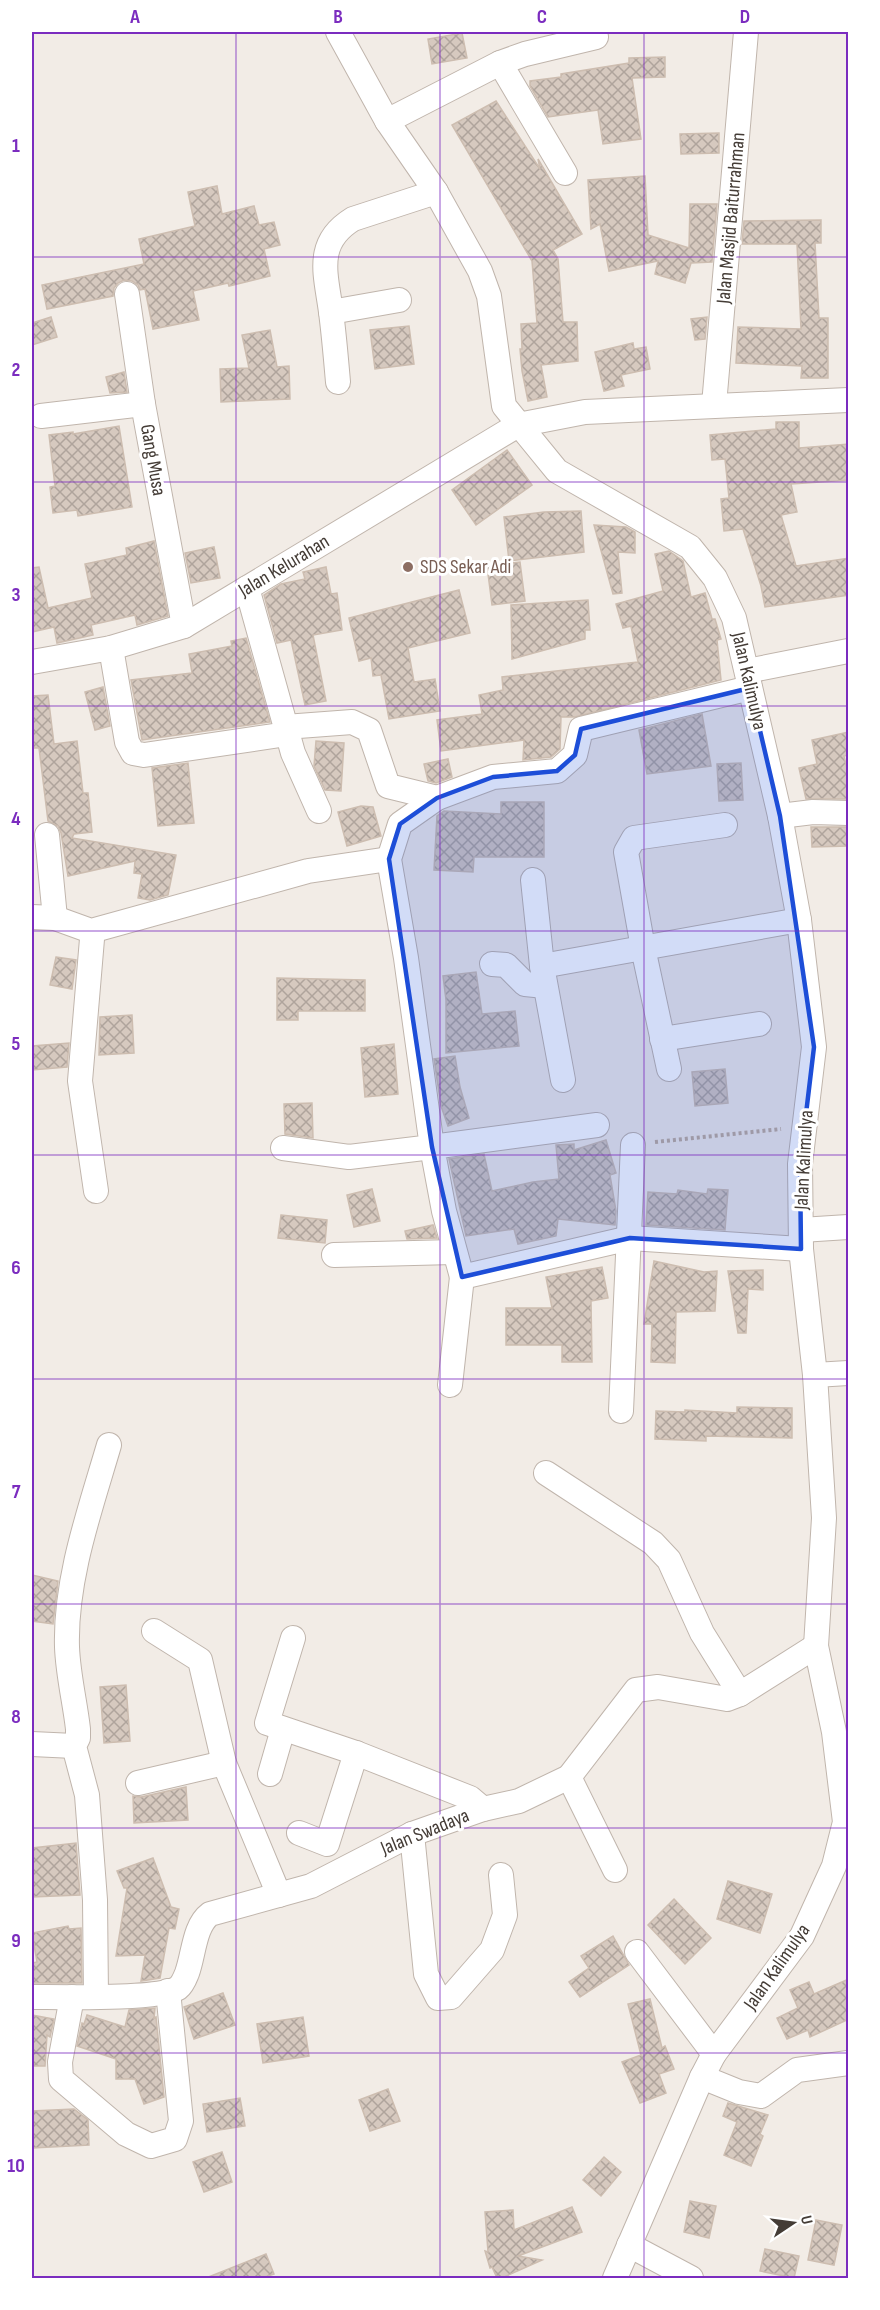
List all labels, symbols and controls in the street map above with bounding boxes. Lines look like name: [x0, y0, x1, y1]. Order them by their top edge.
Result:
text: A: [129, 5, 140, 29]
text: B: [333, 5, 343, 29]
text: C: [537, 5, 547, 29]
text: D: [740, 5, 750, 29]
street label: Jalan Masjid Baiturrahman: [711, 131, 750, 306]
text: 1: [12, 134, 20, 158]
text: 2: [12, 358, 20, 382]
street label: Gang Musa: [135, 422, 171, 498]
street label: Jalan Kelurahan: [233, 530, 334, 603]
place label: SDS Sekar Adi: [420, 555, 511, 579]
marker: SDS Sekar Adi: [401, 560, 415, 574]
text: 3: [12, 583, 21, 607]
street label: Jalan Kalimulya: [726, 629, 772, 732]
text: 4: [11, 807, 21, 831]
text: 5: [12, 1032, 21, 1056]
street label: Jalan Kalimulya: [789, 1110, 819, 1211]
text: 6: [11, 1256, 21, 1280]
text: 7: [12, 1480, 21, 1504]
text: 8: [11, 1705, 21, 1729]
street label: Jalan Swadaya: [376, 1803, 473, 1861]
street label: Jalan Kalimulya: [738, 1919, 815, 2015]
text: 9: [11, 1929, 21, 1953]
text: 10: [7, 2154, 25, 2178]
north arrow: [763, 2193, 823, 2253]
text: U: [796, 2214, 816, 2226]

